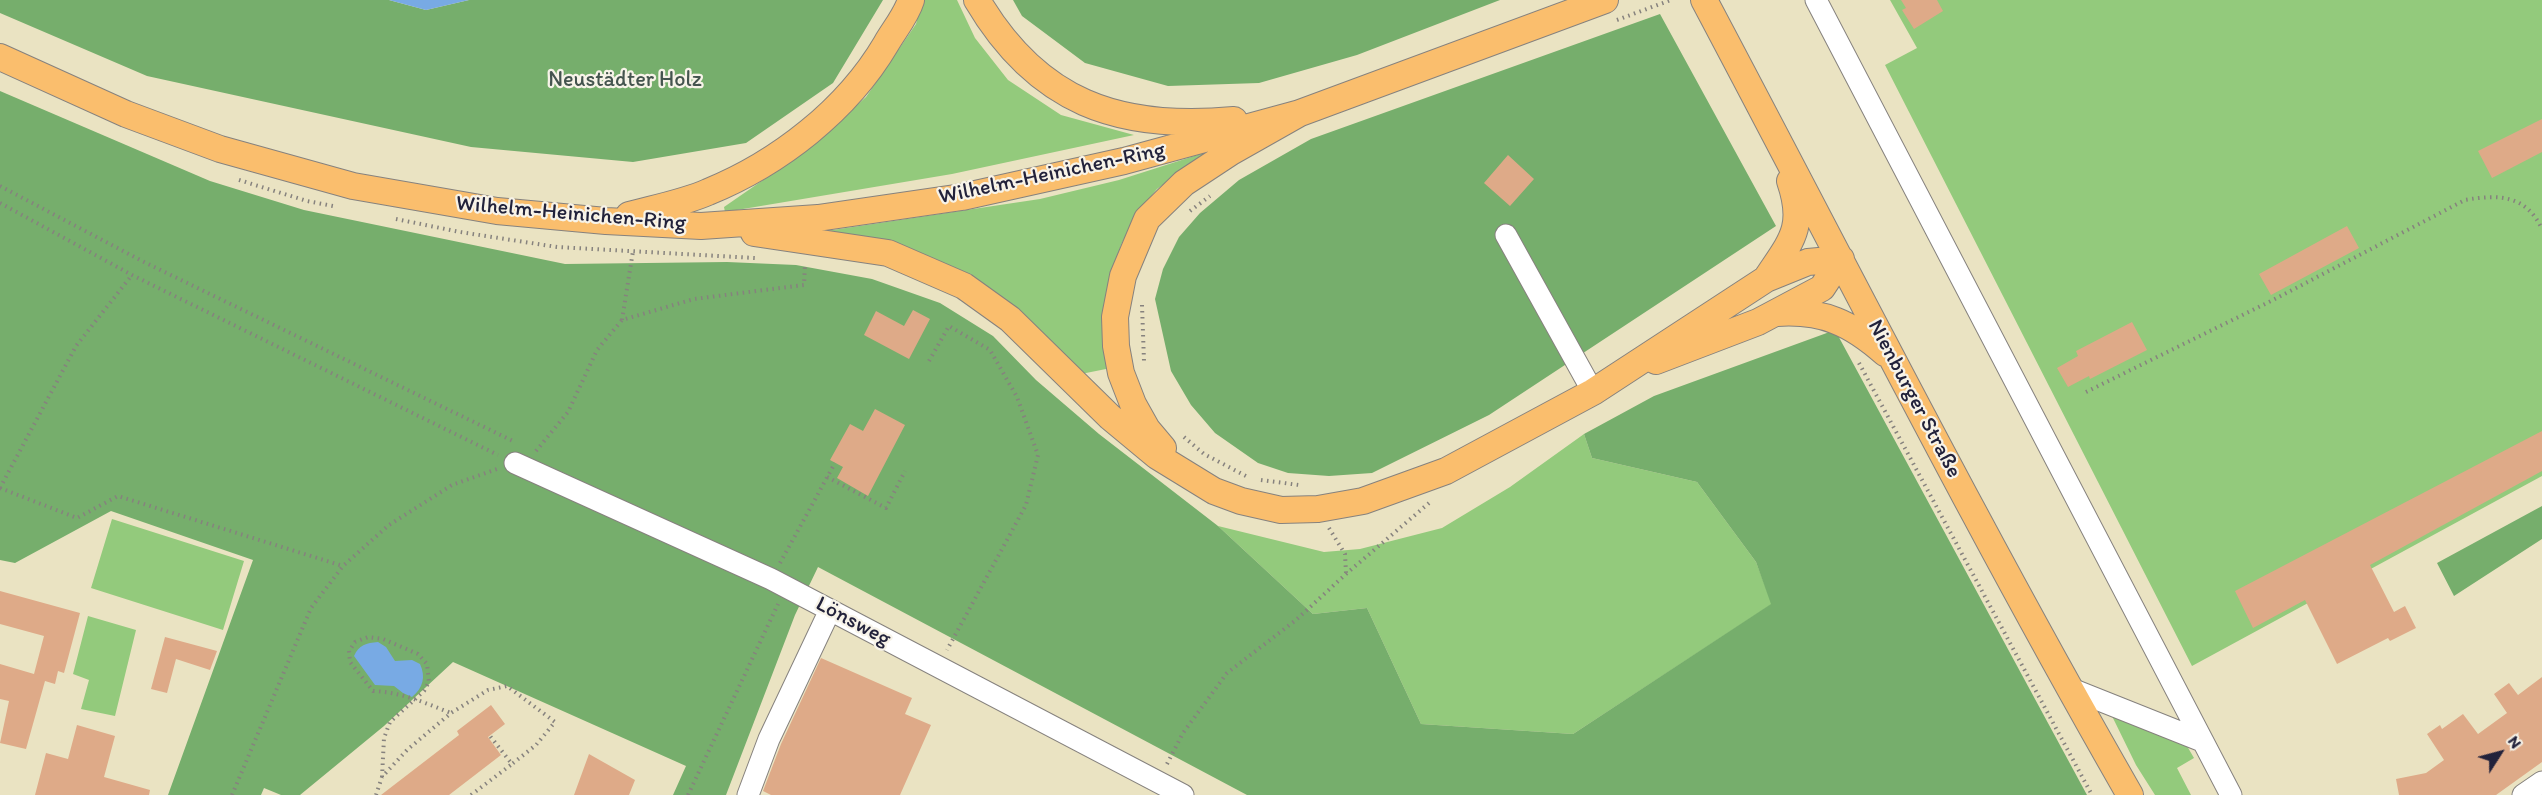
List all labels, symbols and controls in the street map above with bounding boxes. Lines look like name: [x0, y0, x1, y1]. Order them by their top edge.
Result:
park label: Neustädter Holz: [548, 67, 702, 93]
street label: Wilhelm-Heinichen-Ring: [936, 137, 1168, 211]
street label: Wilhelm-Heinichen-Ring: [455, 191, 687, 237]
street label: Nienburger Straße: [1861, 315, 1967, 483]
street label: Lönsweg: [811, 591, 895, 653]
north arrow: [2470, 723, 2530, 783]
text: N: [2504, 732, 2526, 752]

